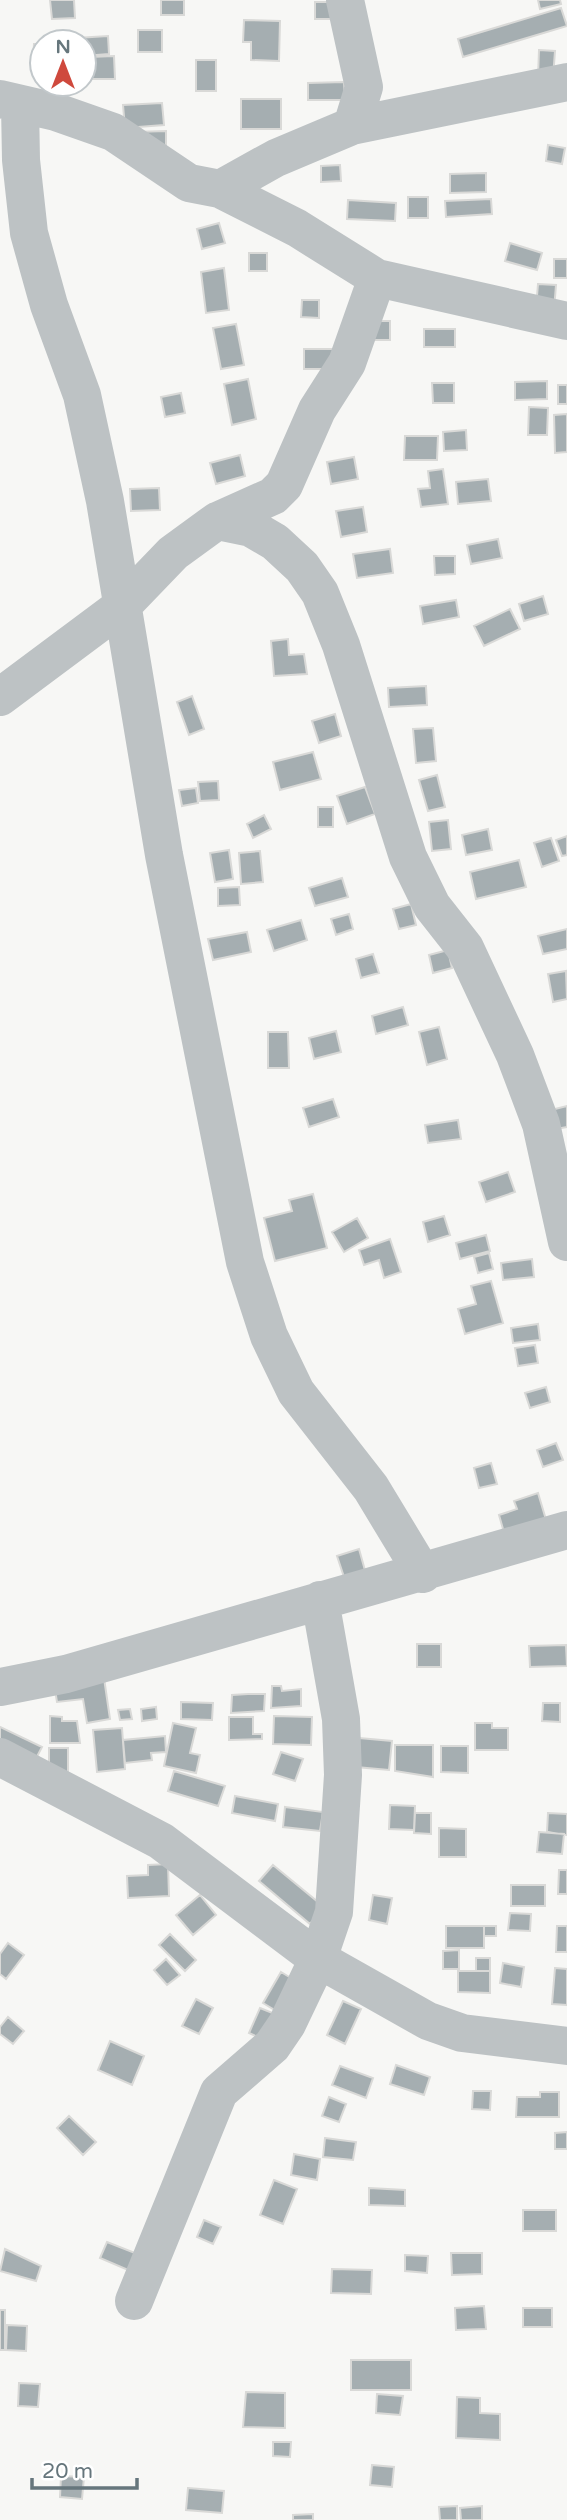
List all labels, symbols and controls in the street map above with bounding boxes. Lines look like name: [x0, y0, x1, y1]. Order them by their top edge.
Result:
north arrow: [28, 28, 98, 98]
text: N: [55, 36, 71, 58]
scale bar: [32, 2446, 136, 2490]
text: 20 m: [42, 2459, 93, 2484]

